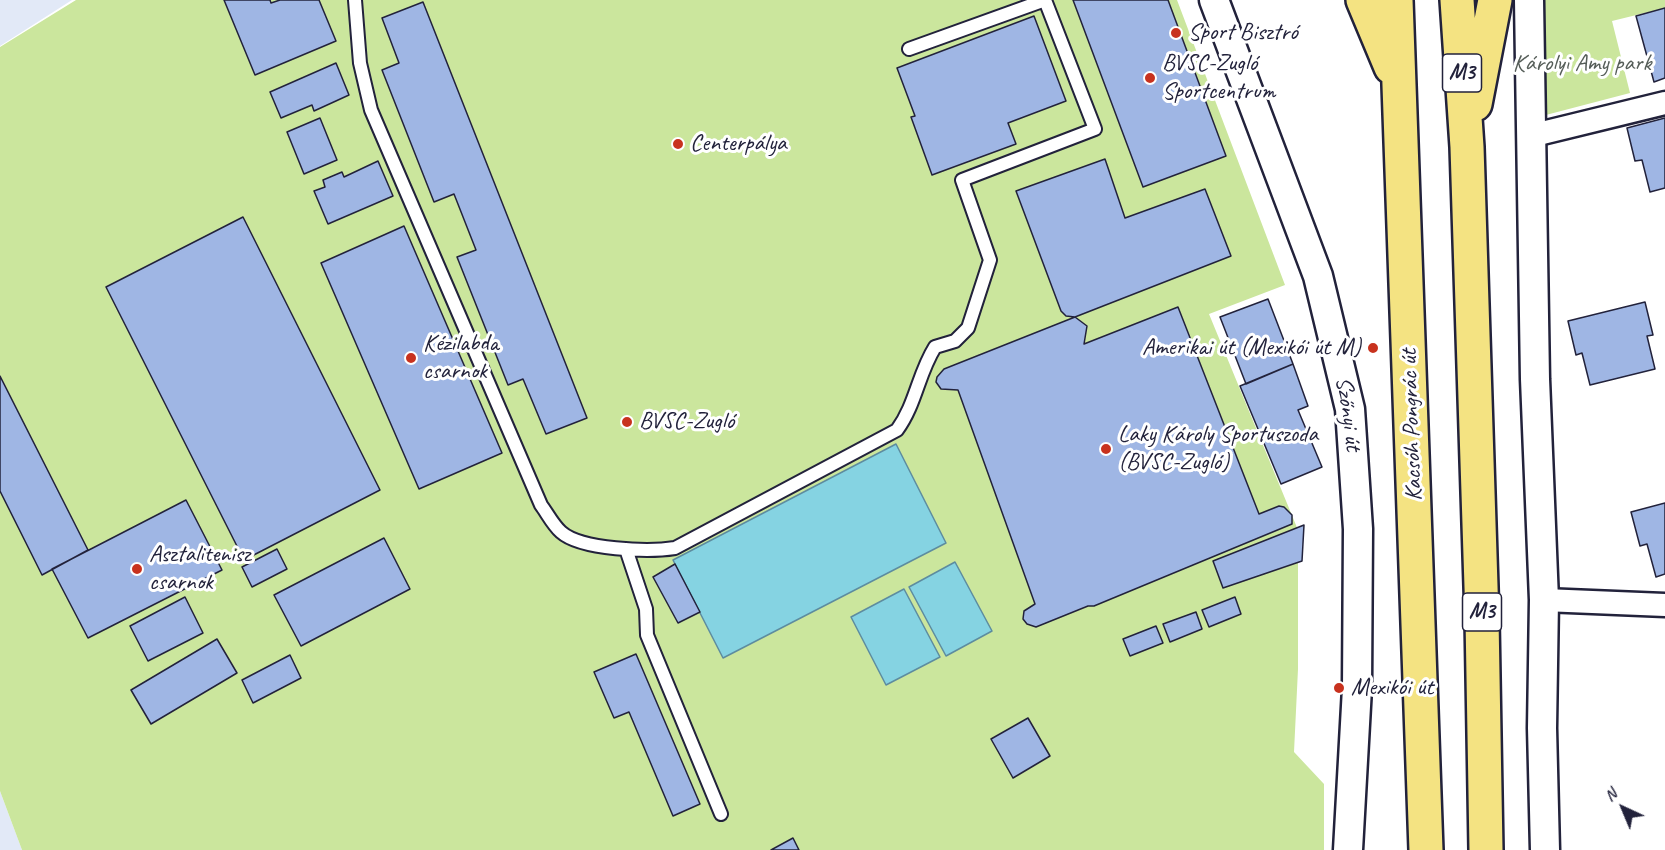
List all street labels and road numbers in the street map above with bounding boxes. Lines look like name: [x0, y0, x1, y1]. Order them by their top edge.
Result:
road number: M3: [1442, 54, 1482, 92]
street label: Kacsóh Pongrác út: [1395, 348, 1429, 502]
street label: Szőnyi út: [1329, 375, 1367, 453]
road number: M3: [1462, 593, 1502, 631]

